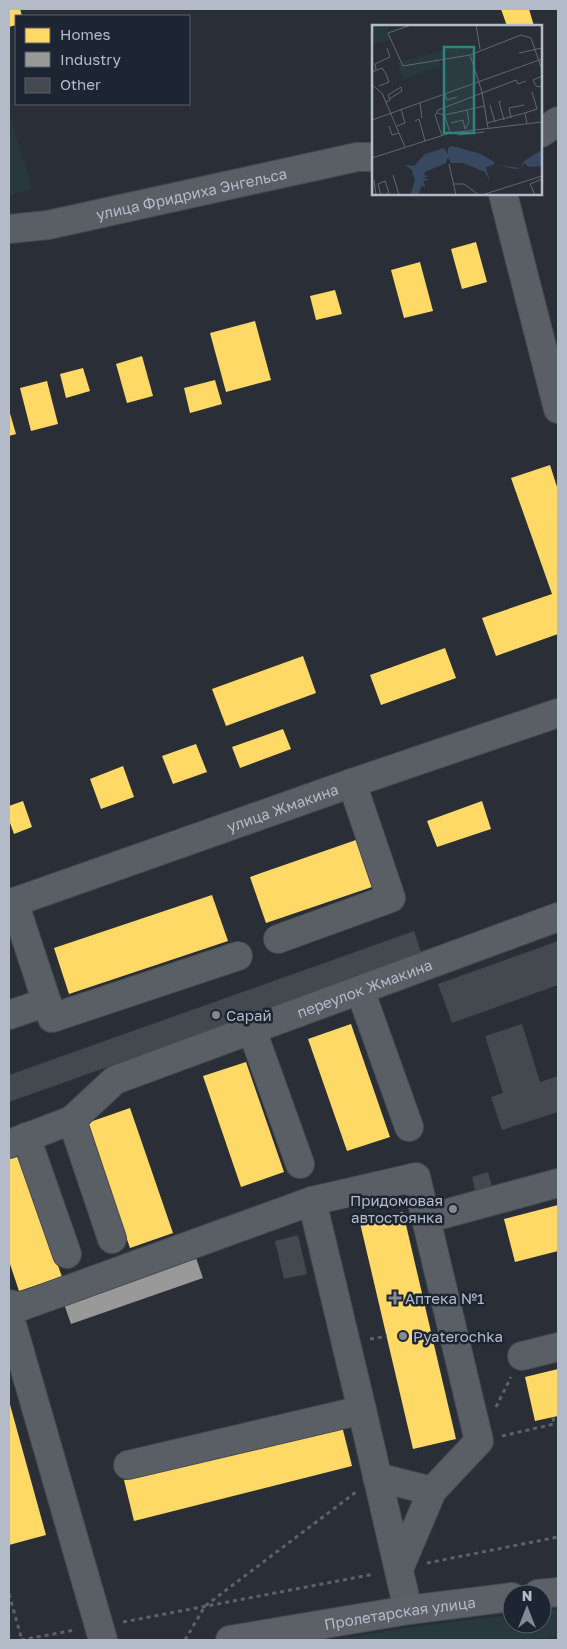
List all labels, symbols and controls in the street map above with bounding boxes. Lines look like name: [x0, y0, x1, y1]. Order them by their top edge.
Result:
legend: [15, 15, 190, 105]
text: Homes: [60, 25, 110, 43]
inset map: [372, 25, 542, 195]
text: Industry: [60, 50, 121, 68]
text: Other: [60, 75, 101, 93]
street label: улица Фридриха Энгельса: [94, 164, 289, 223]
street label: улица Жмакина: [224, 780, 341, 835]
street label: переулок Жмакина: [294, 955, 435, 1021]
place label: Сарай: [226, 1006, 272, 1024]
marker: Сарай: [210, 1009, 222, 1021]
place label: Придомовая автостоянка: [350, 1191, 443, 1226]
marker: Придомовая автостоянка: [447, 1203, 459, 1215]
place label: Аптека №1: [405, 1289, 484, 1307]
marker: Аптека №1: [389, 1292, 401, 1304]
place label: Pyaterochka: [413, 1327, 503, 1345]
marker: Pyaterochka: [397, 1330, 409, 1342]
north arrow: [502, 1584, 552, 1634]
text: N: [522, 1587, 532, 1604]
street label: Пролетарская улица: [323, 1593, 477, 1633]

